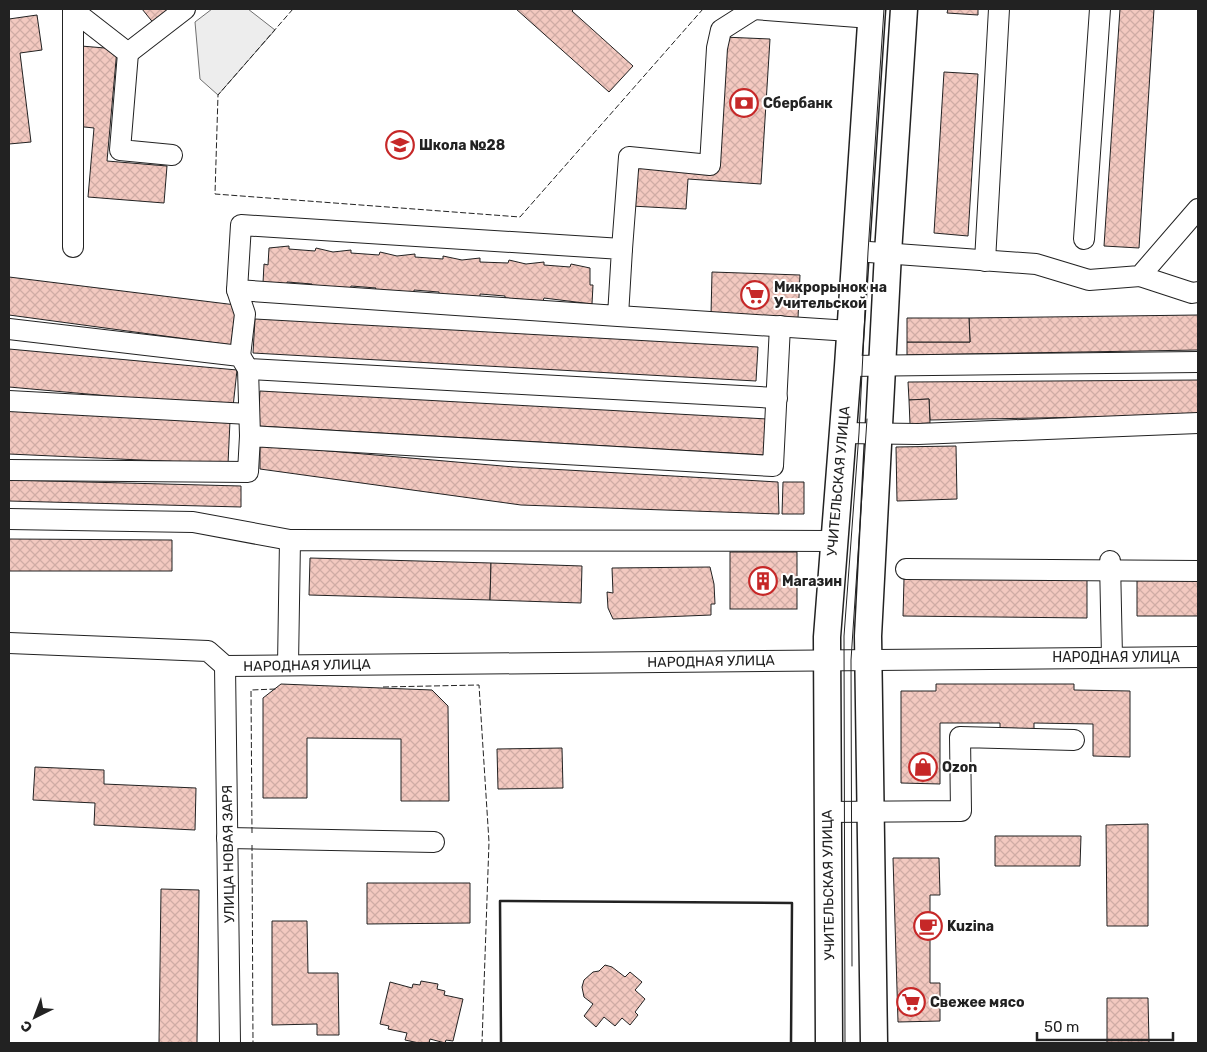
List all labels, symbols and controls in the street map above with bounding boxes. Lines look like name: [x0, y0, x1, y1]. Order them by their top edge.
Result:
bank icon: Сбербанк: [729, 88, 759, 118]
place label: Сбербанк: [763, 95, 833, 112]
school or university icon: Школа №28: [385, 130, 415, 160]
place label: Школа №28: [419, 137, 505, 154]
place label: Микрорынок на Учительской: [774, 279, 887, 312]
supermarket icon: Микрорынок на Учительской: [740, 280, 770, 310]
street label: УЧИТЕЛЬСКАЯ УЛИЦА: [823, 405, 854, 557]
building icon: Магазин: [748, 566, 778, 596]
place label: Магазин: [782, 573, 842, 590]
street label: НАРОДНАЯ УЛИЦА: [1052, 649, 1180, 666]
street label: НАРОДНАЯ УЛИЦА: [647, 652, 776, 671]
street label: НАРОДНАЯ УЛИЦА: [243, 656, 372, 675]
shop icon: Ozon: [908, 752, 938, 782]
place label: Ozon: [942, 759, 977, 776]
street label: УЛИЦА НОВАЯ ЗАРЯ: [219, 785, 238, 923]
street label: УЧИТЕЛЬСКАЯ УЛИЦА: [819, 809, 838, 961]
cafe icon: Kuzina: [913, 911, 943, 941]
place label: Kuzina: [947, 918, 994, 935]
supermarket icon: Свежее мясо: [896, 987, 926, 1017]
north arrow: [10, 992, 60, 1042]
place label: Свежее мясо: [930, 994, 1024, 1011]
scale bar: [1037, 1010, 1173, 1042]
text: С: [17, 1017, 36, 1036]
text: 50 m: [1044, 1018, 1079, 1036]

